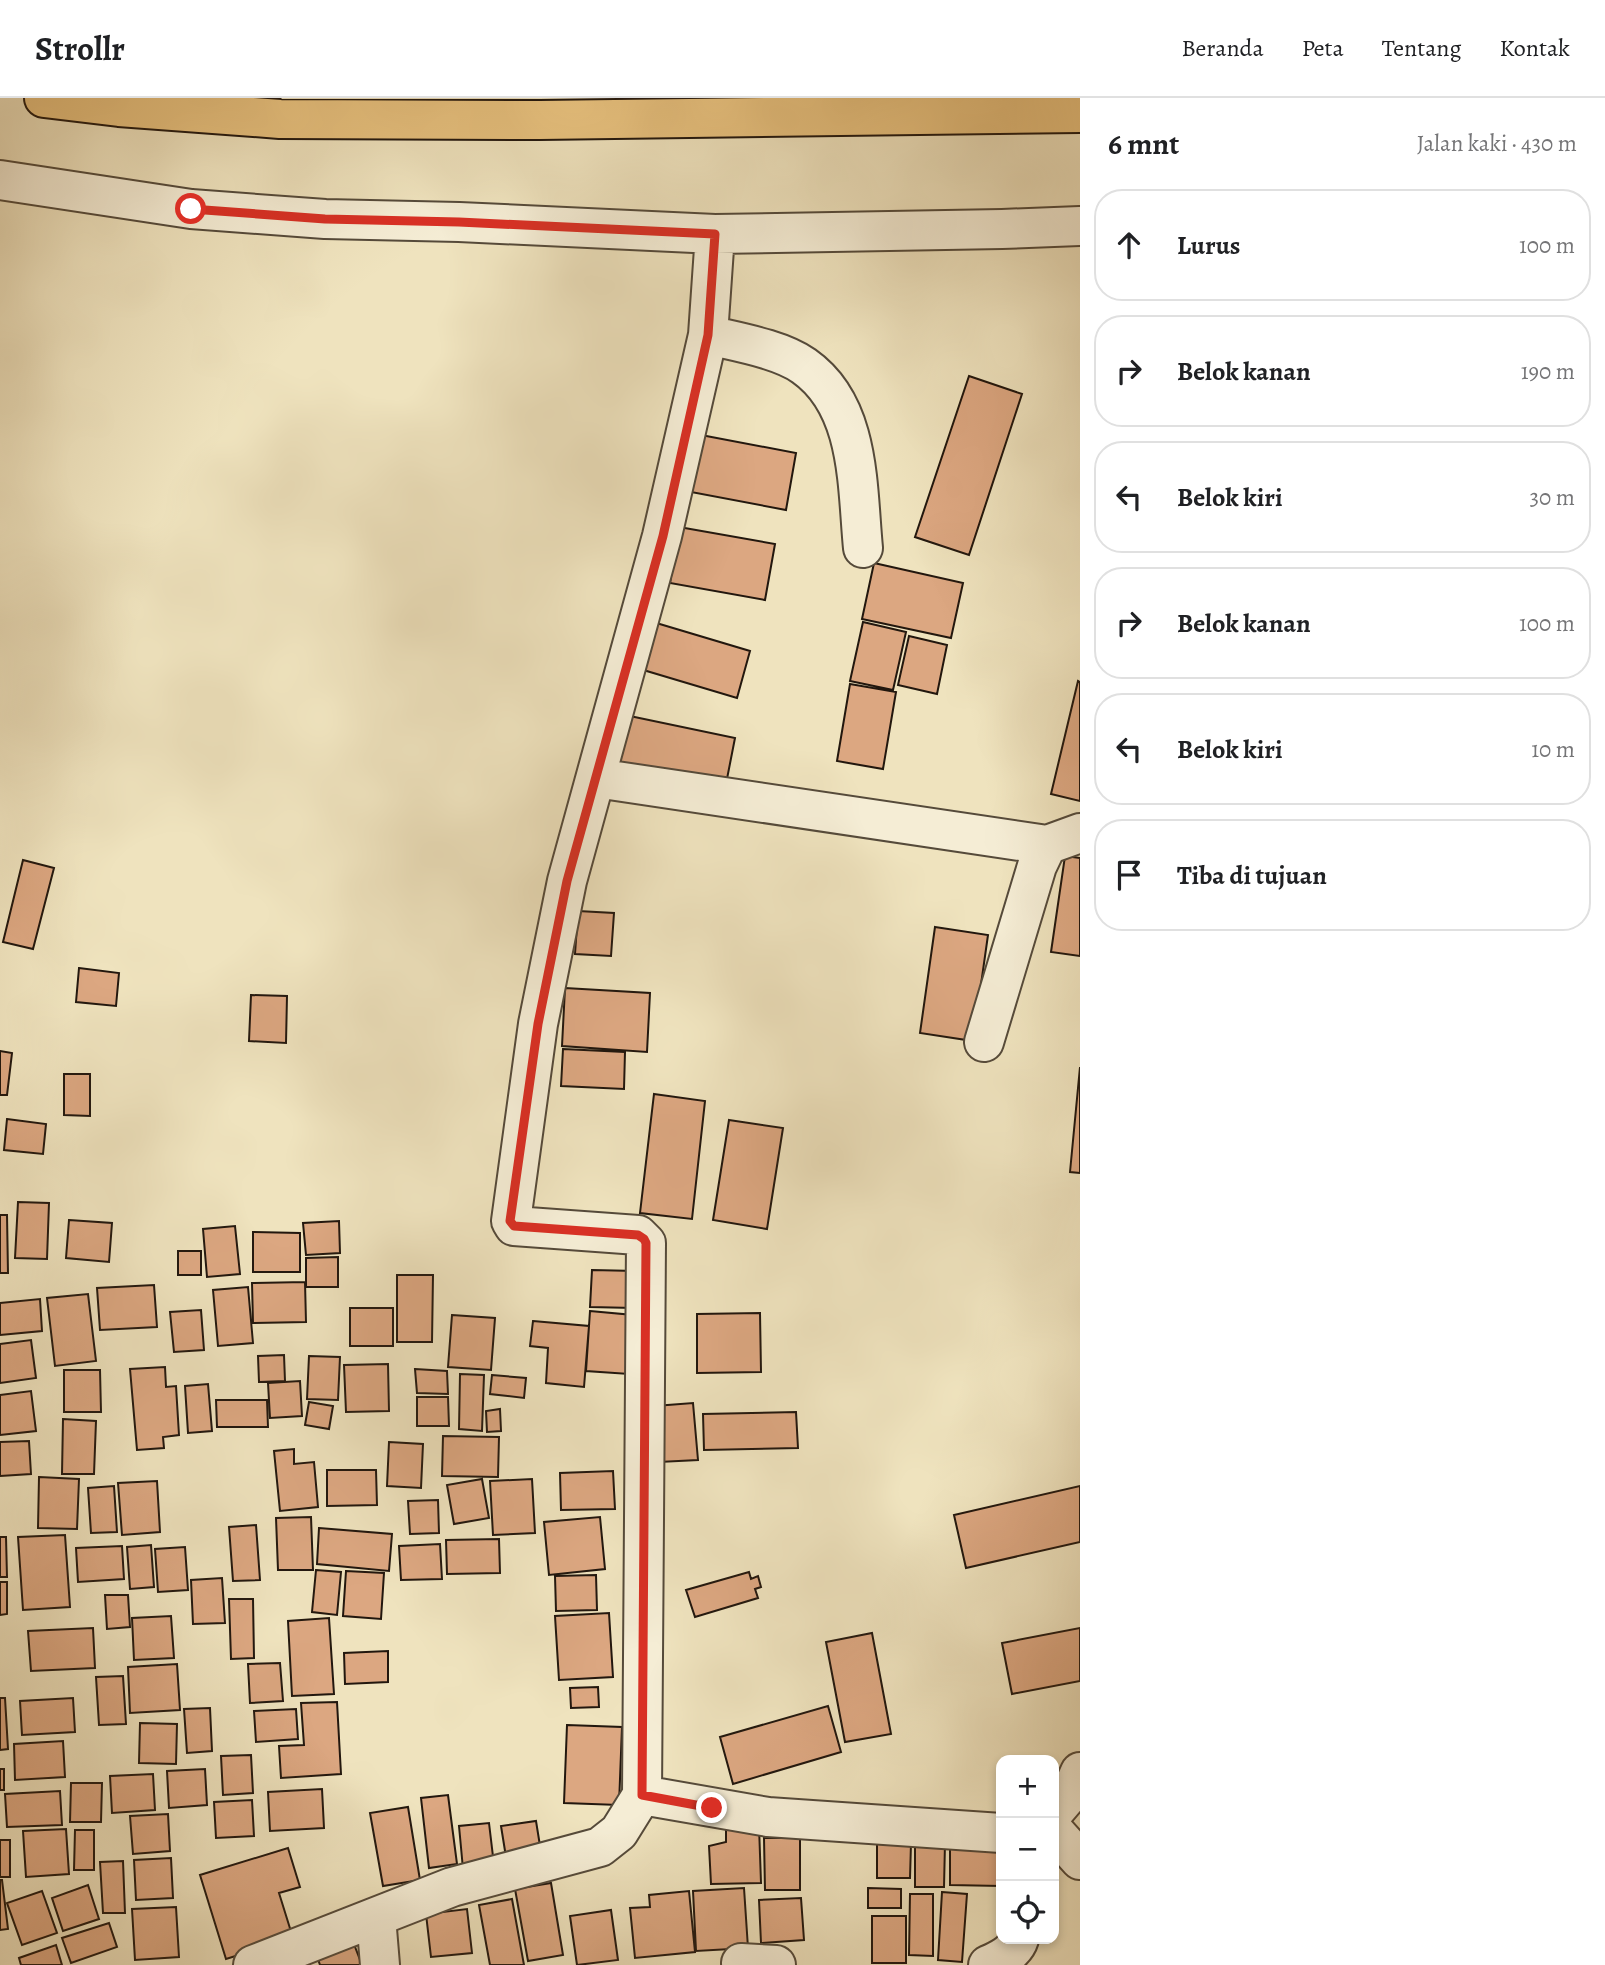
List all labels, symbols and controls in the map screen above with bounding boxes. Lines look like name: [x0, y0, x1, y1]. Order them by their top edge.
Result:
text: Strollr: [35, 26, 125, 71]
text: Beranda: [1181, 32, 1264, 64]
text: Peta: [1302, 32, 1344, 64]
text: Tentang: [1382, 32, 1462, 64]
text: Kontak: [1500, 32, 1570, 64]
text: 6 mnt: [1108, 124, 1179, 164]
text: Jalan kaki · 430 m: [1417, 128, 1577, 159]
route start: [175, 193, 206, 224]
icon: ahead: [1110, 226, 1148, 264]
text: Lurus: [1177, 228, 1240, 263]
text: 100 m: [1519, 230, 1575, 261]
icon: right: [1110, 352, 1148, 390]
text: Belok kanan: [1177, 354, 1311, 389]
text: 190 m: [1521, 356, 1575, 387]
icon: left: [1110, 478, 1148, 516]
text: Belok kiri: [1177, 480, 1283, 515]
text: 30 m: [1529, 482, 1575, 513]
icon: right: [1110, 604, 1148, 642]
text: Belok kanan: [1177, 606, 1311, 641]
text: 100 m: [1519, 608, 1575, 639]
icon: left: [1110, 730, 1148, 768]
text: Belok kiri: [1177, 732, 1283, 767]
text: 10 m: [1531, 734, 1575, 765]
icon: arrive: [1110, 856, 1148, 894]
text: Tiba di tujuan: [1177, 858, 1327, 893]
map controls: [996, 1755, 1059, 1944]
button: +: [996, 1755, 1059, 1818]
route end: [696, 1792, 727, 1823]
button: −: [996, 1818, 1059, 1881]
button: locate: [996, 1881, 1059, 1944]

